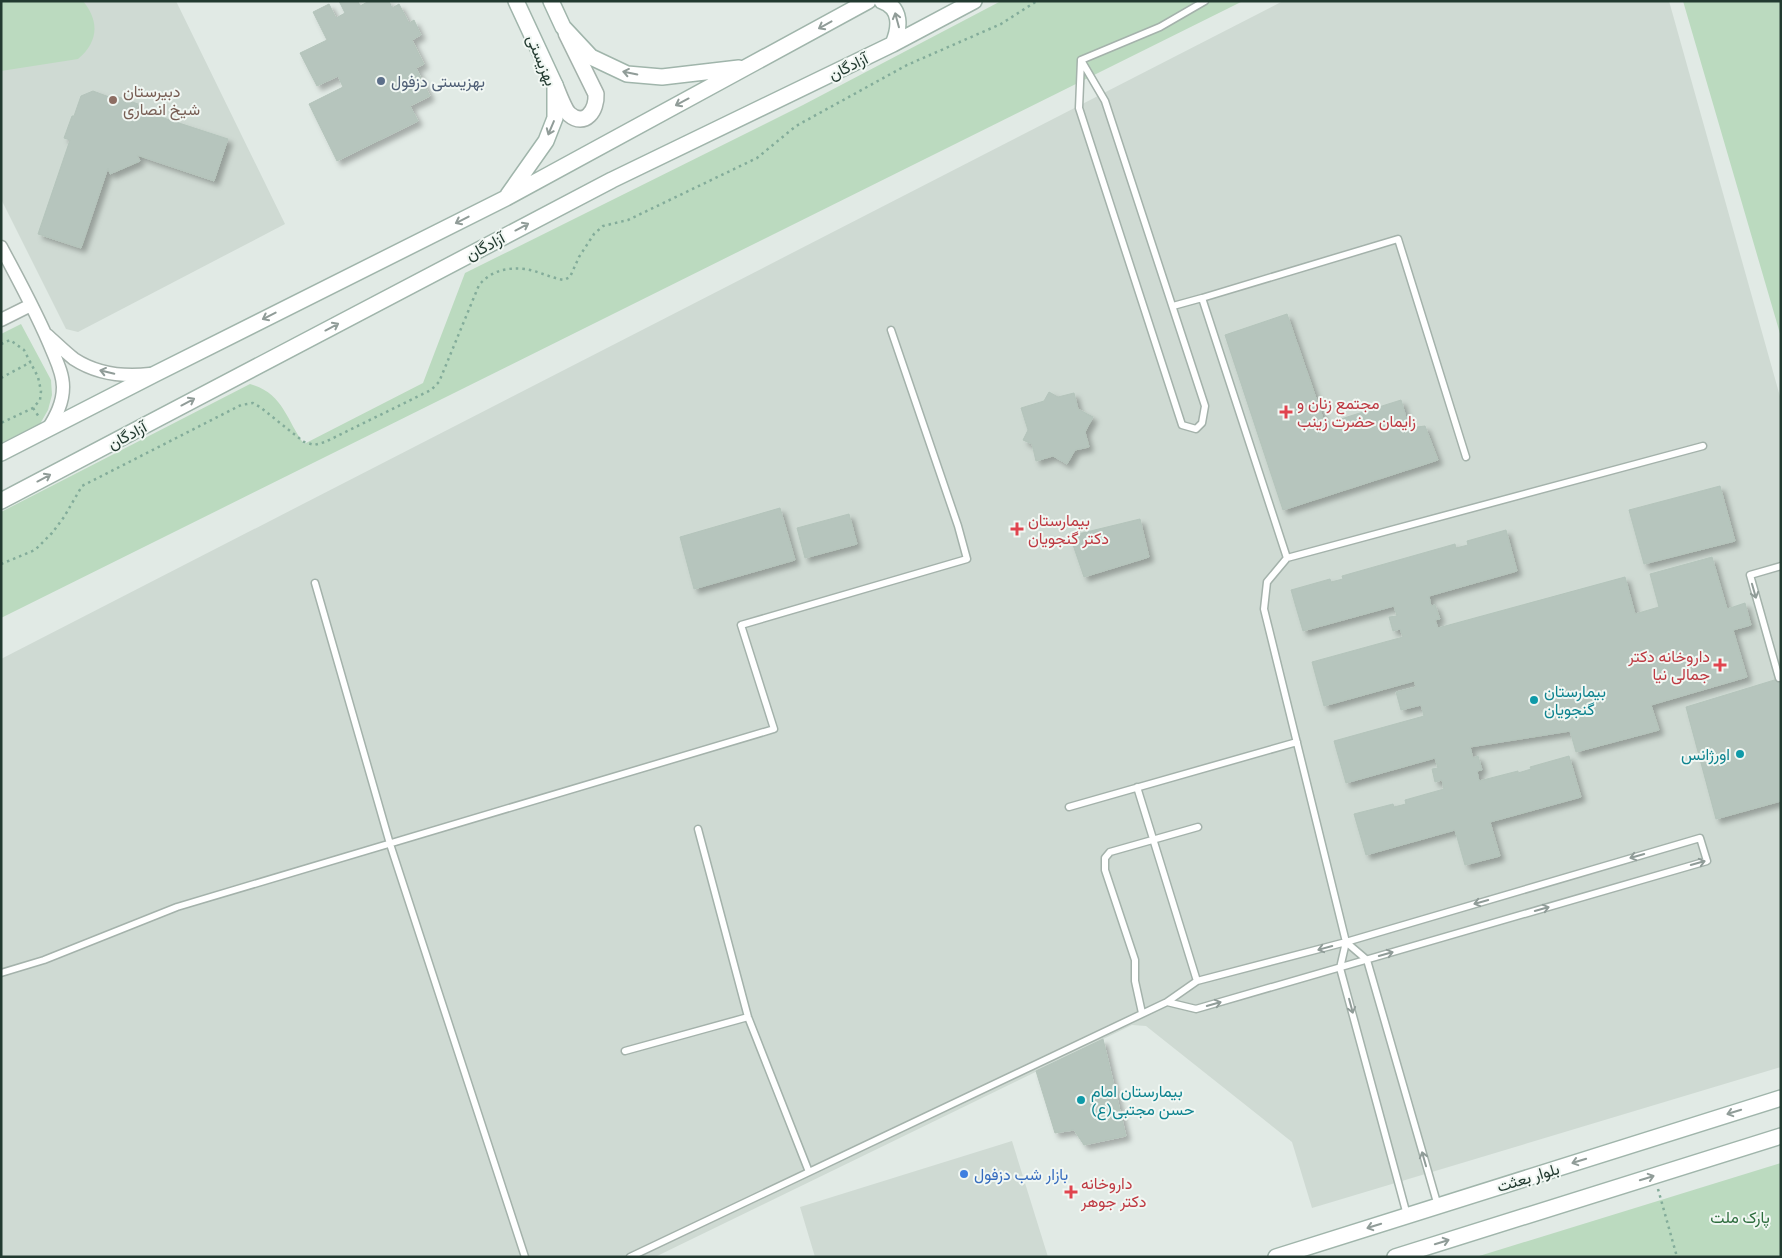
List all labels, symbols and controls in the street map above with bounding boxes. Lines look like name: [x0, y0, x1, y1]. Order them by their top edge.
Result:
one-way arrow: [892, 12, 901, 28]
one-way arrow: [818, 20, 833, 30]
street label: بهزیستی: [522, 32, 560, 89]
street label: آزادگان: [825, 48, 873, 85]
one-way arrow: [623, 68, 639, 78]
place label: بهزیستی دزفول: [391, 72, 485, 92]
marker: بهزیستی دزفول: [375, 75, 387, 87]
place label: دبیرستان شیخ انصاری: [123, 82, 200, 121]
marker: دبیرستان شیخ انصاری: [107, 94, 119, 106]
one-way arrow: [675, 98, 690, 107]
one-way arrow: [546, 120, 556, 135]
one-way arrow: [454, 215, 469, 225]
one-way arrow: [515, 222, 530, 232]
street label: آزادگان: [462, 228, 510, 265]
one-way arrow: [262, 311, 277, 321]
one-way arrow: [324, 322, 339, 331]
one-way arrow: [100, 367, 116, 376]
place label: مجتمع زنان و زایمان حضرت زینب: [1297, 394, 1416, 432]
one-way arrow: [181, 397, 196, 407]
marker: مجتمع زنان و زایمان حضرت زینب: [1279, 405, 1293, 419]
street label: آزادگان: [104, 417, 152, 454]
one-way arrow: [37, 473, 52, 483]
place label: بیمارستان دکتر گنجویان: [1028, 511, 1109, 549]
marker: بیمارستان دکتر گنجویان: [1010, 522, 1024, 536]
one-way arrow: [1750, 582, 1760, 598]
place label: داروخانه دکتر جمالی نیا: [1627, 647, 1710, 685]
marker: داروخانه دکتر جمالی نیا: [1714, 659, 1726, 671]
place label: بیمارستان گنجویان: [1544, 682, 1606, 720]
marker: بیمارستان گنجویان: [1528, 694, 1540, 706]
place label: اورژانس: [1681, 745, 1730, 765]
marker: اورژانس: [1734, 748, 1746, 760]
one-way arrow: [1629, 852, 1645, 862]
one-way arrow: [1690, 858, 1706, 868]
one-way arrow: [1473, 898, 1489, 908]
one-way arrow: [1534, 903, 1550, 913]
one-way arrow: [1317, 943, 1333, 953]
one-way arrow: [1378, 949, 1394, 959]
one-way arrow: [1346, 998, 1356, 1014]
one-way arrow: [1205, 999, 1221, 1009]
place label: بیمارستان امام حسن مجتبی(ع): [1091, 1082, 1195, 1121]
marker: بیمارستان امام حسن مجتبی(ع): [1075, 1094, 1087, 1106]
one-way arrow: [1727, 1108, 1743, 1118]
one-way arrow: [1419, 1151, 1429, 1167]
one-way arrow: [1572, 1157, 1588, 1166]
street label: بلوار بعثت: [1495, 1159, 1562, 1197]
place label: بازار شب دزفول: [974, 1165, 1068, 1185]
marker: بازار شب دزفول: [958, 1168, 970, 1180]
one-way arrow: [1639, 1173, 1654, 1182]
place label: داروخانه دکتر جوهر: [1080, 1174, 1146, 1212]
marker: داروخانه دکتر جوهر: [1065, 1186, 1077, 1198]
park label: پارک ملت: [1710, 1208, 1770, 1229]
one-way arrow: [1367, 1222, 1383, 1231]
one-way arrow: [1433, 1237, 1449, 1247]

